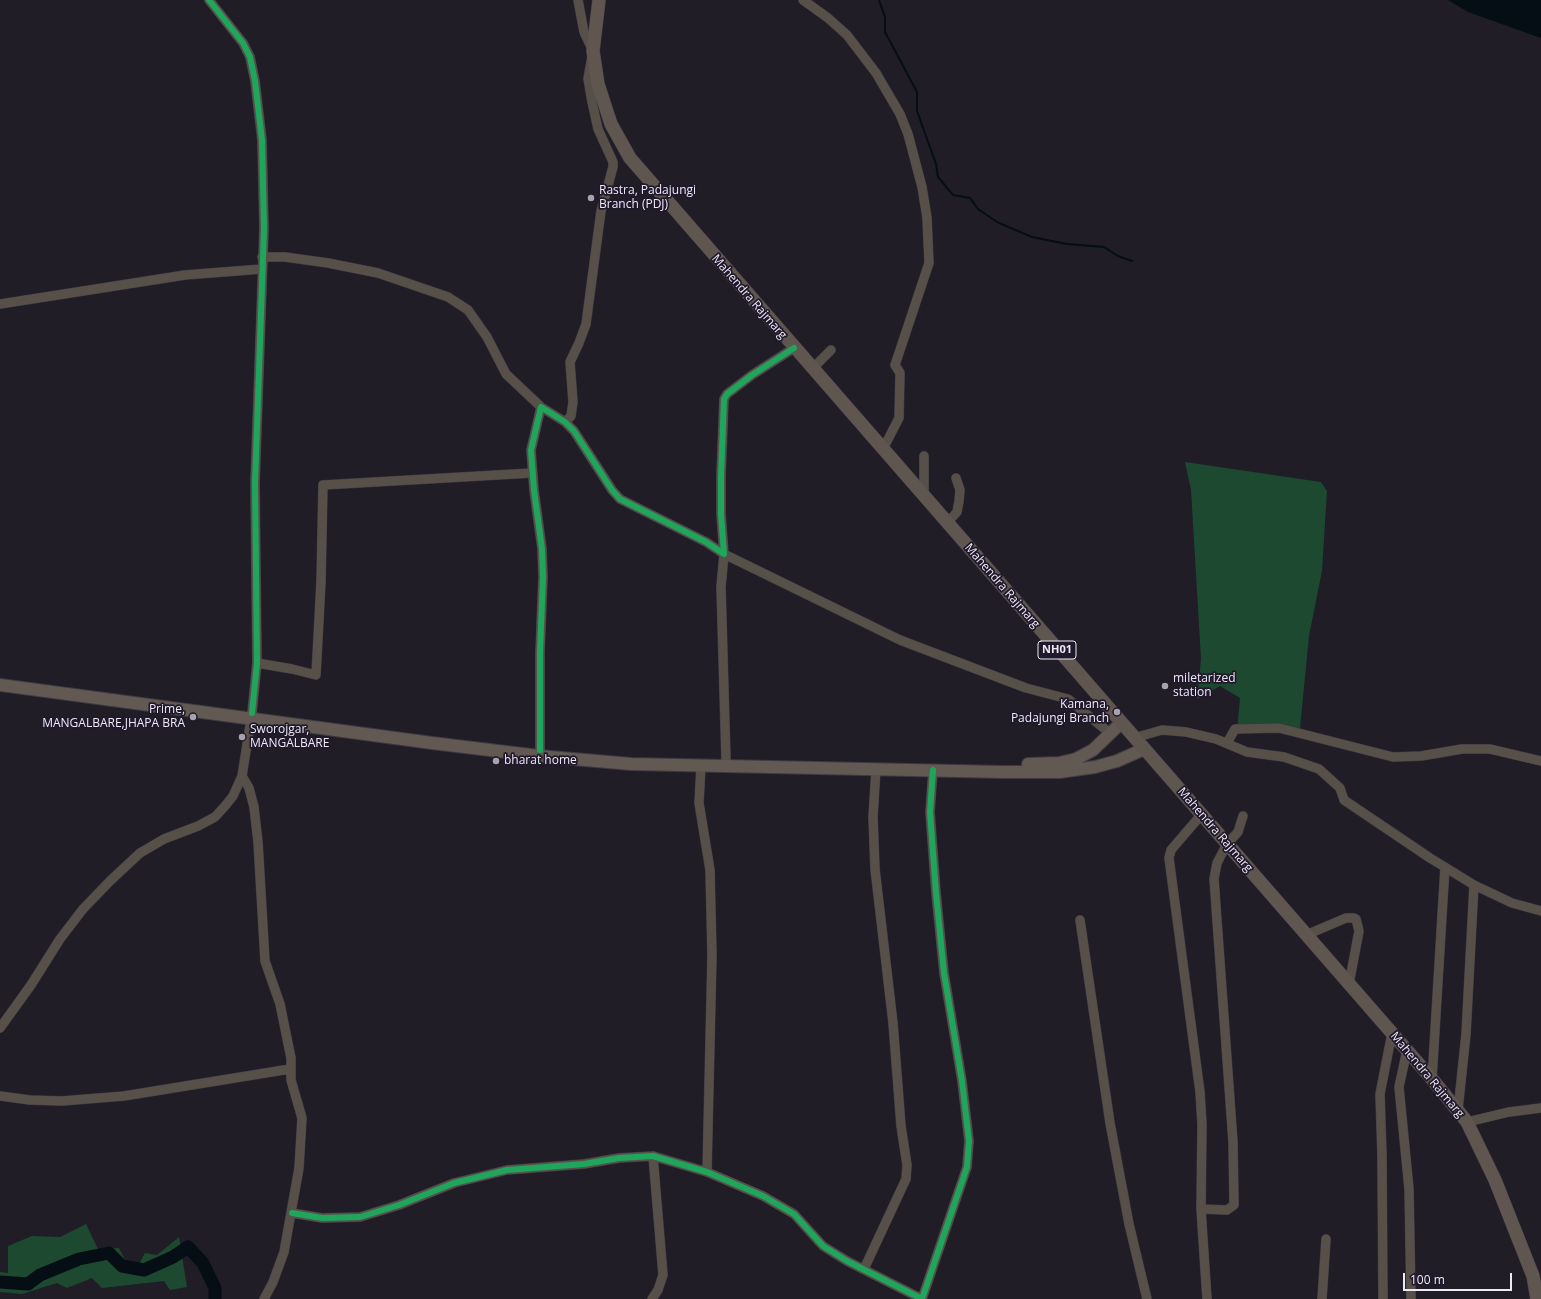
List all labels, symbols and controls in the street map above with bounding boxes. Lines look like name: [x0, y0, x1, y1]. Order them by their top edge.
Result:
place label: Rastra, Padajungi Branch (PDJ): [599, 184, 696, 212]
marker: Rastra, Padajungi Branch (PDJ): [586, 193, 596, 203]
street label: Mahendra Rajmarg: [708, 252, 790, 342]
street label: Mahendra Rajmarg: [961, 541, 1043, 631]
road number: NH01: [1038, 641, 1076, 659]
place label: miletarized station: [1173, 672, 1235, 700]
marker: miletarized station: [1160, 681, 1170, 691]
place label: Kamana, Padajungi Branch: [1011, 698, 1109, 726]
place label: Prime, MANGALBARE,JHAPA BRA: [42, 703, 185, 731]
marker: Kamana, Padajungi Branch: [1112, 707, 1122, 717]
marker: Prime, MANGALBARE,JHAPA BRA: [188, 712, 198, 722]
place label: Sworojgar, MANGALBARE: [250, 723, 329, 751]
marker: Sworojgar, MANGALBARE: [237, 732, 247, 742]
place label: bharat home: [504, 754, 577, 768]
marker: bharat home: [491, 756, 501, 766]
street label: Mahendra Rajmarg: [1174, 785, 1256, 875]
street label: Mahendra Rajmarg: [1387, 1029, 1467, 1121]
scale bar: [1405, 1265, 1514, 1291]
text: 100 m: [1410, 1271, 1445, 1288]

